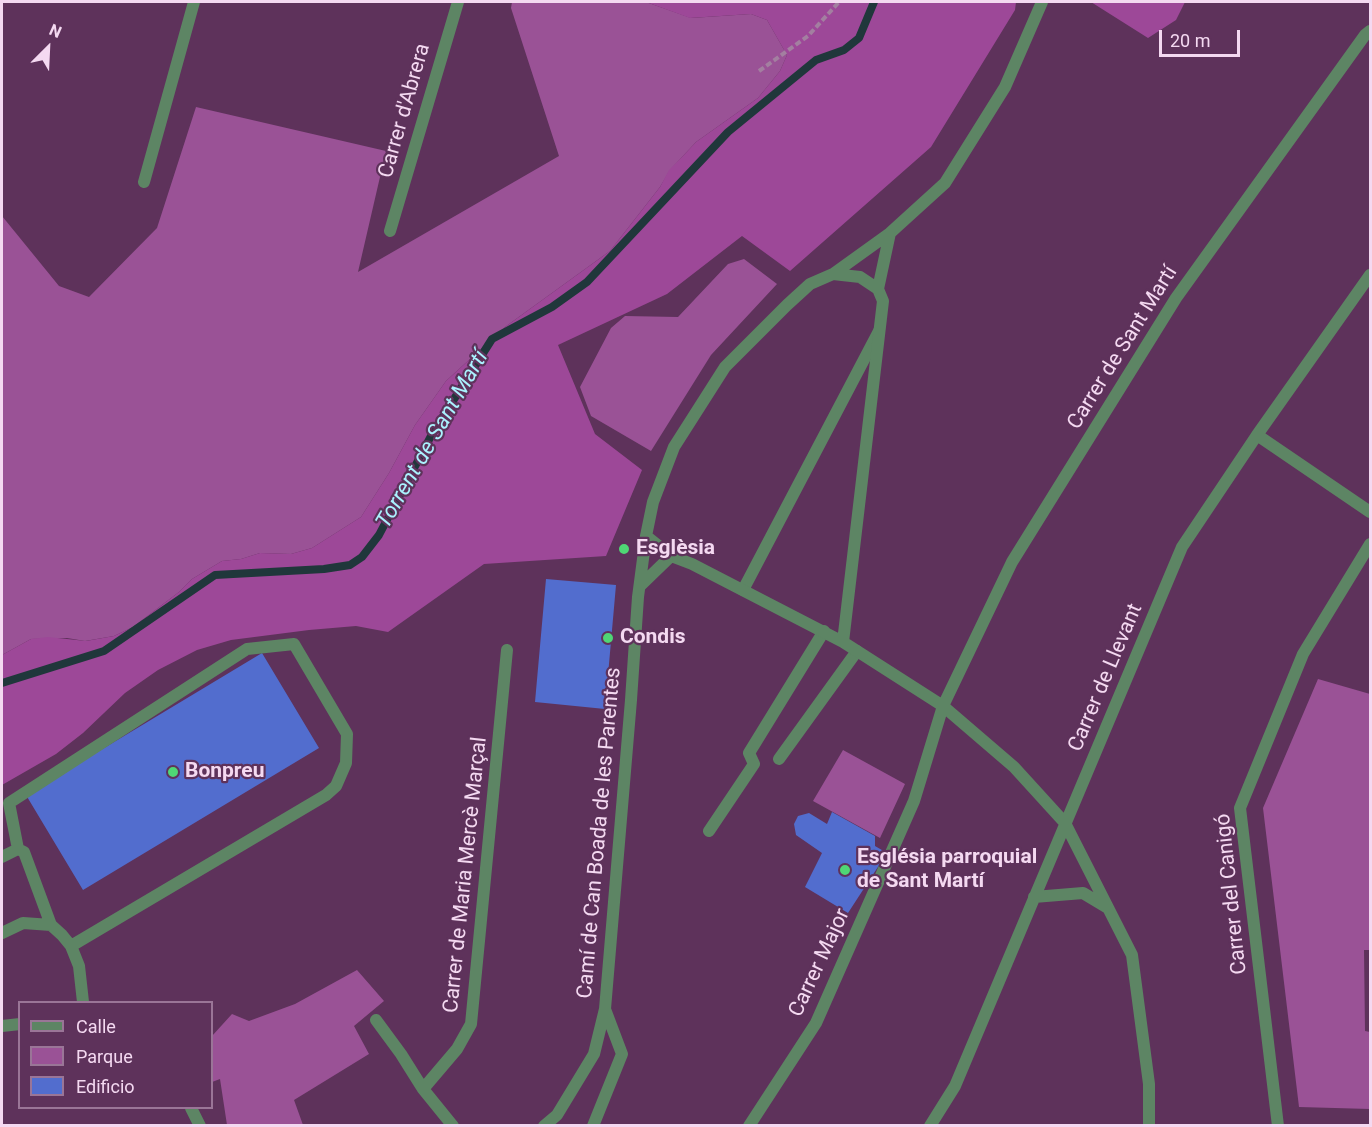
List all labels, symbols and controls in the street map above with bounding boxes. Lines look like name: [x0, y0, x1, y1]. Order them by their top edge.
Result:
north arrow: [18, 18, 78, 78]
scale bar: [1162, 18, 1243, 56]
text: N: [46, 20, 65, 42]
text: 20 m: [1170, 30, 1210, 51]
street label: Carrer d'Abrera: [374, 41, 436, 181]
street label: Carrer de Sant Martí: [1063, 262, 1183, 434]
water label: Torrent de Sant Martí: [371, 346, 495, 534]
place label: Esglèsia: [636, 536, 715, 562]
marker: Esglèsia: [617, 542, 631, 556]
street label: Carrer de Llevant: [1064, 600, 1148, 756]
place label: Condis: [620, 625, 686, 651]
marker: Condis: [601, 631, 615, 645]
street label: Camí de Can Boada de les Parentes: [573, 666, 627, 1000]
street label: Carrer de Maria Mercè Marçal: [439, 736, 493, 1014]
place label: Bonpreu: [185, 759, 264, 785]
marker: Bonpreu: [166, 765, 180, 779]
street label: Carrer del Canigó: [1211, 812, 1253, 976]
place label: Església parroquial de Sant Martí: [857, 845, 1037, 895]
marker: Església parroquial de Sant Martí: [838, 863, 852, 877]
street label: Carrer Major: [784, 905, 856, 1021]
legend: [18, 1001, 213, 1109]
text: Calle: [76, 1016, 116, 1037]
text: Parque: [76, 1046, 133, 1067]
text: Edificio: [76, 1076, 135, 1097]

